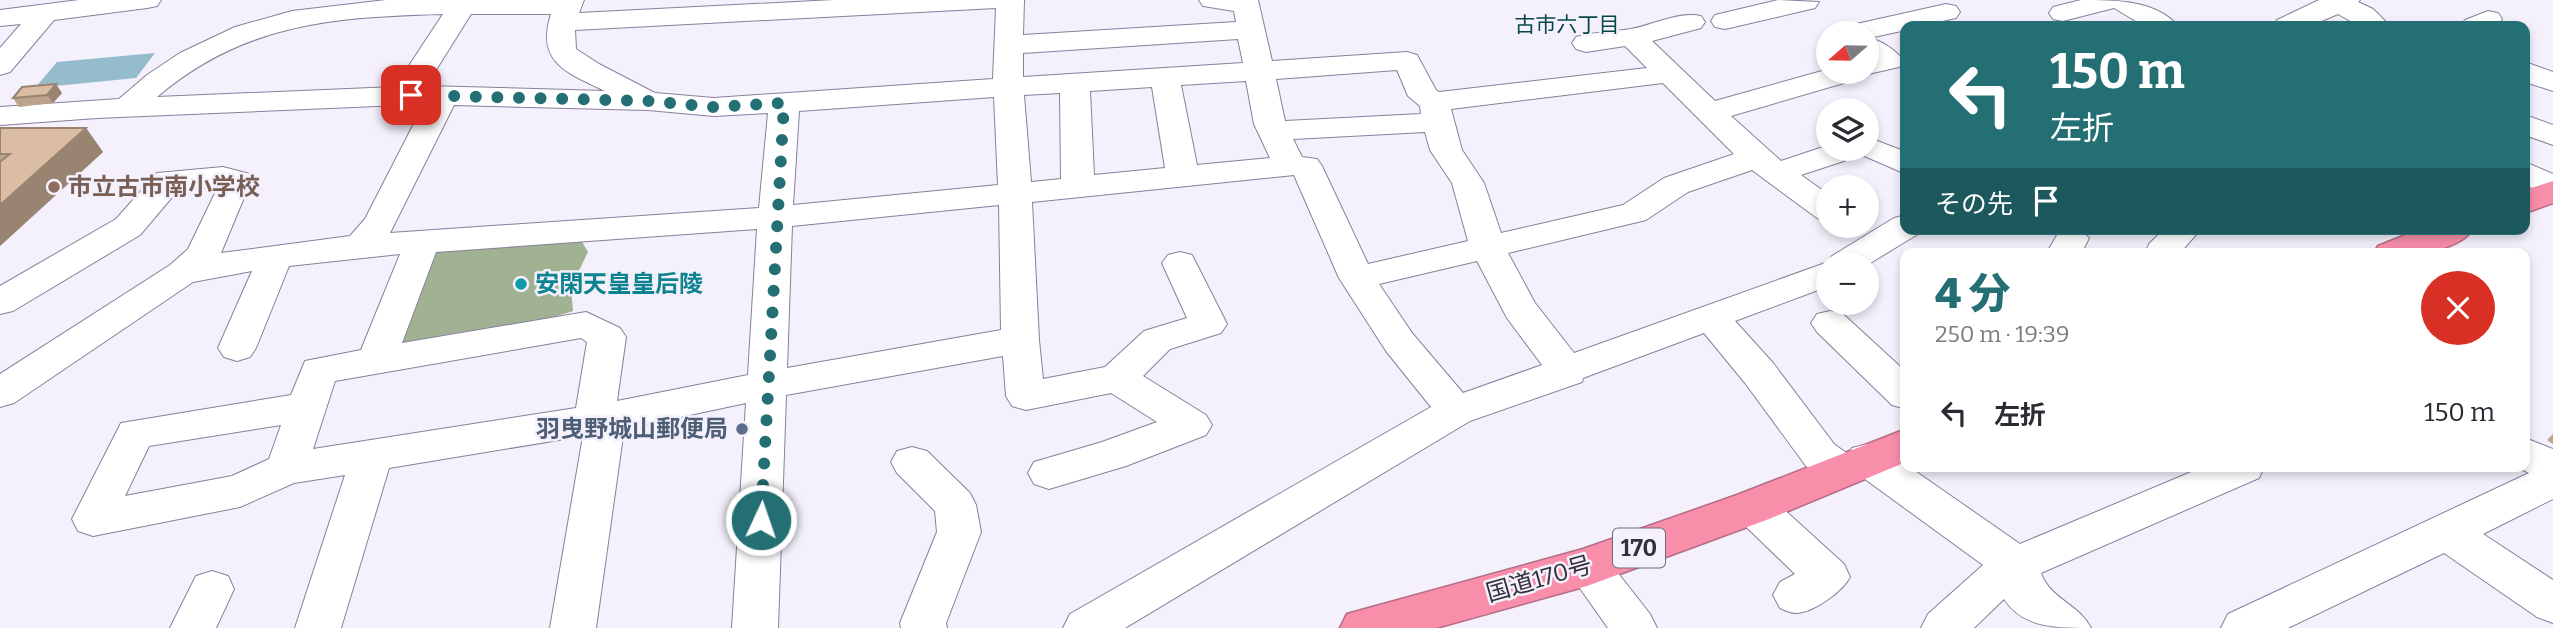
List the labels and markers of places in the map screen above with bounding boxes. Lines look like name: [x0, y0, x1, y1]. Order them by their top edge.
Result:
pin: [381, 65, 441, 125]
place label: 市立古市南小学校: [68, 173, 260, 201]
marker: 市立古市南小学校: [46, 179, 62, 195]
place label: 安閑天皇皇后陵: [535, 270, 703, 298]
marker: 安閑天皇皇后陵: [513, 276, 529, 292]
place label: 羽曳野城山郵便局: [536, 415, 728, 443]
marker: 羽曳野城山郵便局: [734, 421, 750, 437]

